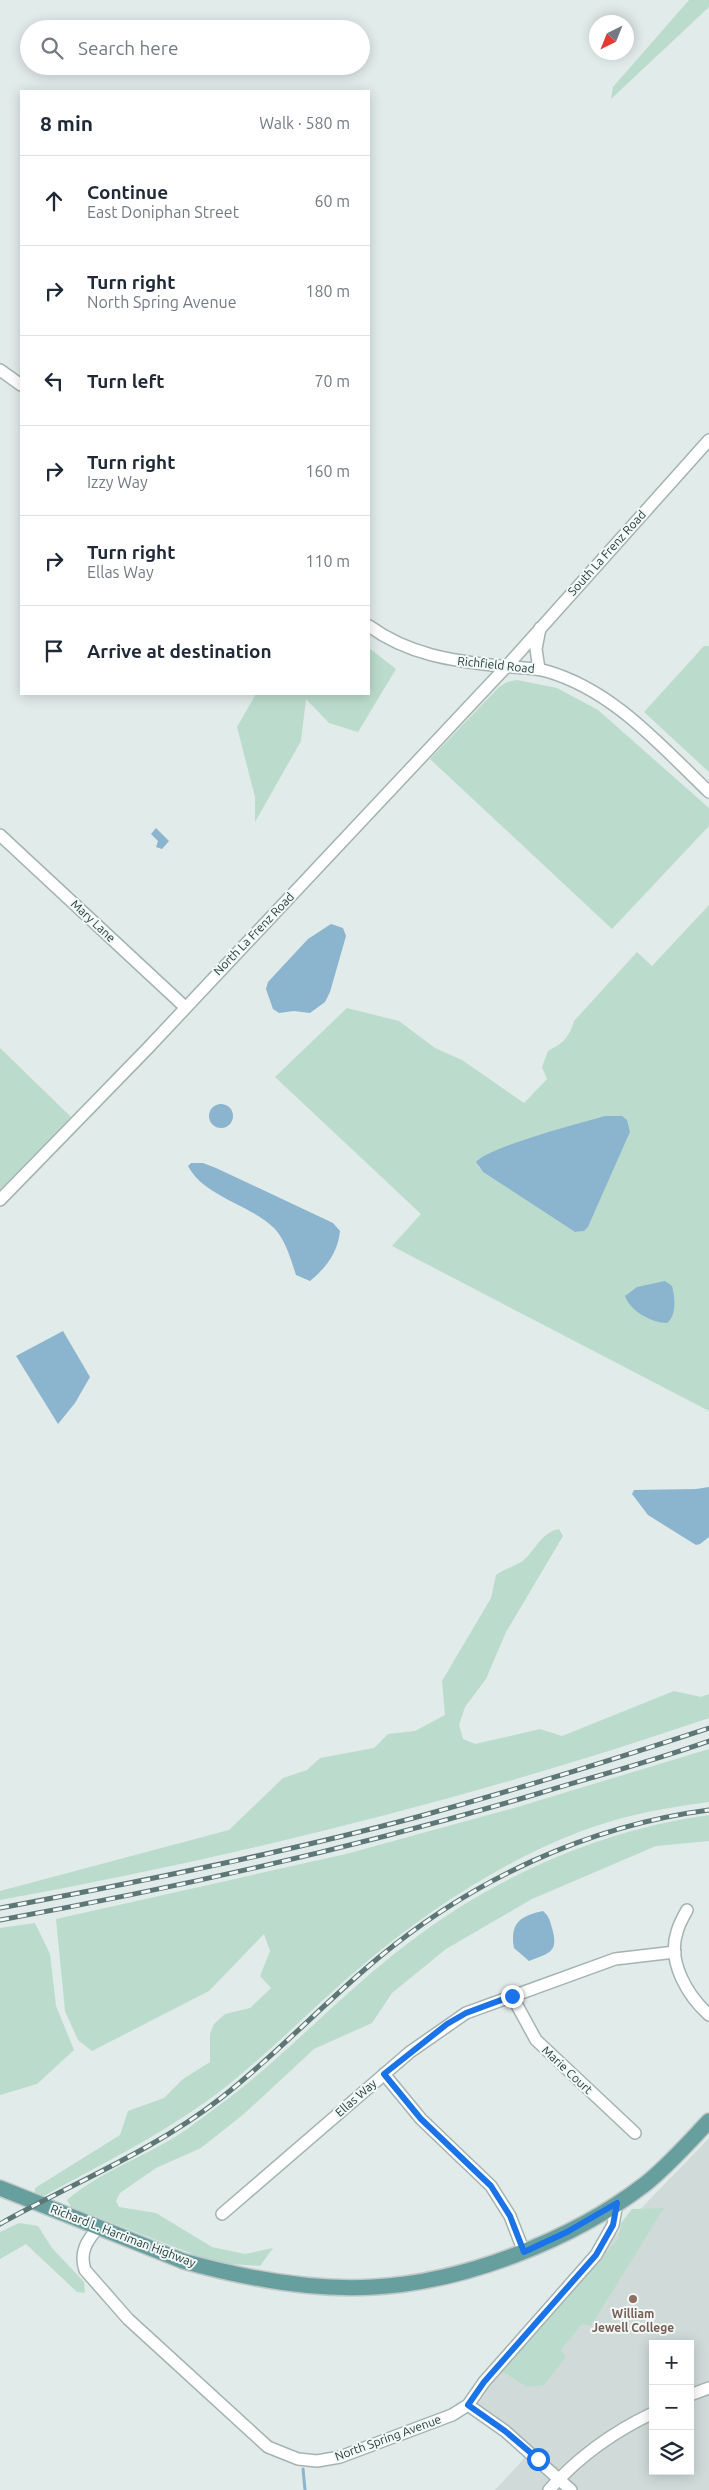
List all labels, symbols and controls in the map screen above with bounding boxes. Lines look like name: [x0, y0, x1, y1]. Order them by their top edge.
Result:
north arrow: [589, 15, 634, 60]
search box: [20, 20, 370, 75]
icon: search: [38, 34, 66, 62]
text: Search here: [78, 37, 178, 59]
text: 8 min: [40, 111, 93, 135]
text: Walk · 580 m: [259, 114, 350, 132]
text: Continue: [87, 181, 168, 203]
icon: ahead: [40, 187, 68, 215]
text: 60 m: [314, 192, 350, 210]
text: East Doniphan Street: [87, 203, 239, 221]
text: Turn right: [87, 271, 175, 293]
icon: right: [40, 277, 68, 305]
text: 180 m: [305, 282, 350, 300]
text: North Spring Avenue: [87, 293, 237, 311]
icon: left: [40, 367, 68, 395]
text: Turn left: [87, 370, 165, 392]
text: 70 m: [314, 372, 350, 390]
text: Turn right: [87, 451, 175, 473]
icon: right: [40, 457, 68, 485]
text: 160 m: [305, 462, 350, 480]
text: Izzy Way: [87, 473, 148, 491]
street label: South La Frenz Road: [565, 508, 648, 598]
text: Turn right: [87, 541, 175, 563]
icon: right: [40, 547, 68, 575]
text: 110 m: [305, 552, 350, 570]
text: Ellas Way: [87, 563, 154, 581]
icon: arrive: [40, 637, 68, 665]
text: Arrive at destination: [87, 640, 272, 662]
street label: Richfield Road: [457, 654, 535, 675]
street label: North La Frenz Road: [211, 890, 296, 978]
street label: Mary Lane: [69, 897, 118, 944]
route end: [501, 1985, 524, 2008]
street label: Marie Court: [540, 2043, 595, 2096]
street label: Ellas Way: [333, 2076, 379, 2119]
street label: Richard L. Harriman Highway: [49, 2202, 198, 2269]
marker: William Jewell College: [627, 2293, 639, 2305]
place label: William Jewell College: [592, 2307, 674, 2334]
map controls: [649, 2340, 694, 2475]
button: +: [649, 2340, 694, 2385]
button: −: [649, 2385, 694, 2430]
street label: North Spring Avenue: [333, 2412, 443, 2463]
button: layers: [649, 2430, 694, 2475]
route start: [527, 2448, 550, 2471]

